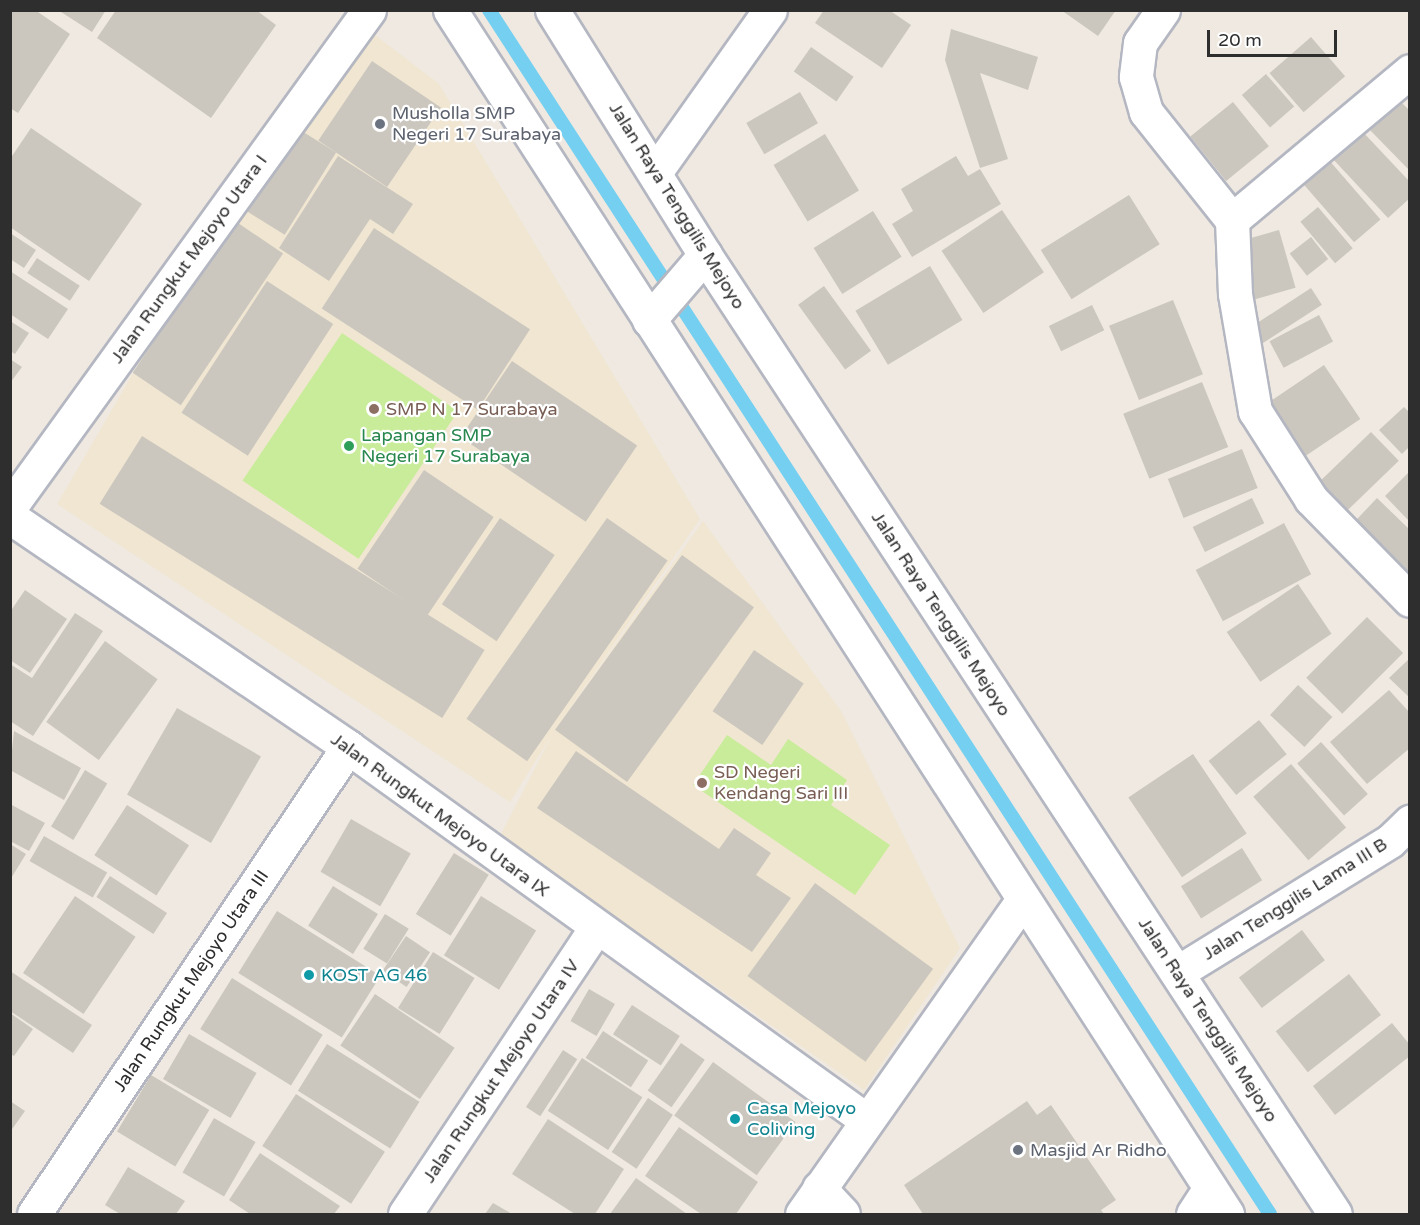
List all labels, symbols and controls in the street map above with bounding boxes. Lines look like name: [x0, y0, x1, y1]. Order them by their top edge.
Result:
scale bar: [1210, 18, 1340, 56]
text: 20 m: [1218, 29, 1262, 51]
street label: Jalan Raya Tenggilis Mejoyo: [604, 99, 750, 313]
place label: Musholla SMP Negeri 17 Surabaya: [392, 103, 561, 146]
marker: Musholla SMP Negeri 17 Surabaya: [373, 117, 387, 131]
street label: Jalan Rungkut Mejoyo Utara I: [106, 151, 272, 367]
place label: SMP N 17 Surabaya: [386, 398, 558, 420]
marker: SMP N 17 Surabaya: [367, 402, 381, 416]
place label: Lapangan SMP Negeri 17 Surabaya: [361, 425, 530, 468]
marker: Lapangan SMP Negeri 17 Surabaya: [342, 439, 356, 453]
street label: Jalan Raya Tenggilis Mejoyo: [867, 508, 1015, 720]
street label: Jalan Rungkut Mejoyo Utara IX: [327, 729, 553, 901]
place label: SD Negeri Kendang Sari III: [714, 762, 848, 804]
marker: SD Negeri Kendang Sari III: [695, 776, 709, 790]
street label: Jalan Tenggilis Lama III B: [1199, 833, 1391, 965]
street label: Jalan Rungkut Mejoyo Utara III: [109, 866, 273, 1096]
street label: Jalan Raya Tenggilis Mejoyo: [1134, 914, 1282, 1126]
street label: Jalan Rungkut Mejoyo Utara IV: [418, 955, 584, 1187]
place label: KOST AG 46: [321, 964, 427, 986]
marker: KOST AG 46: [302, 968, 316, 982]
place label: Casa Mejoyo Coliving: [747, 1098, 856, 1140]
marker: Casa Mejoyo Coliving: [728, 1112, 742, 1126]
place label: Masjid Ar Ridho: [1030, 1139, 1167, 1161]
marker: Masjid Ar Ridho: [1011, 1143, 1025, 1157]

